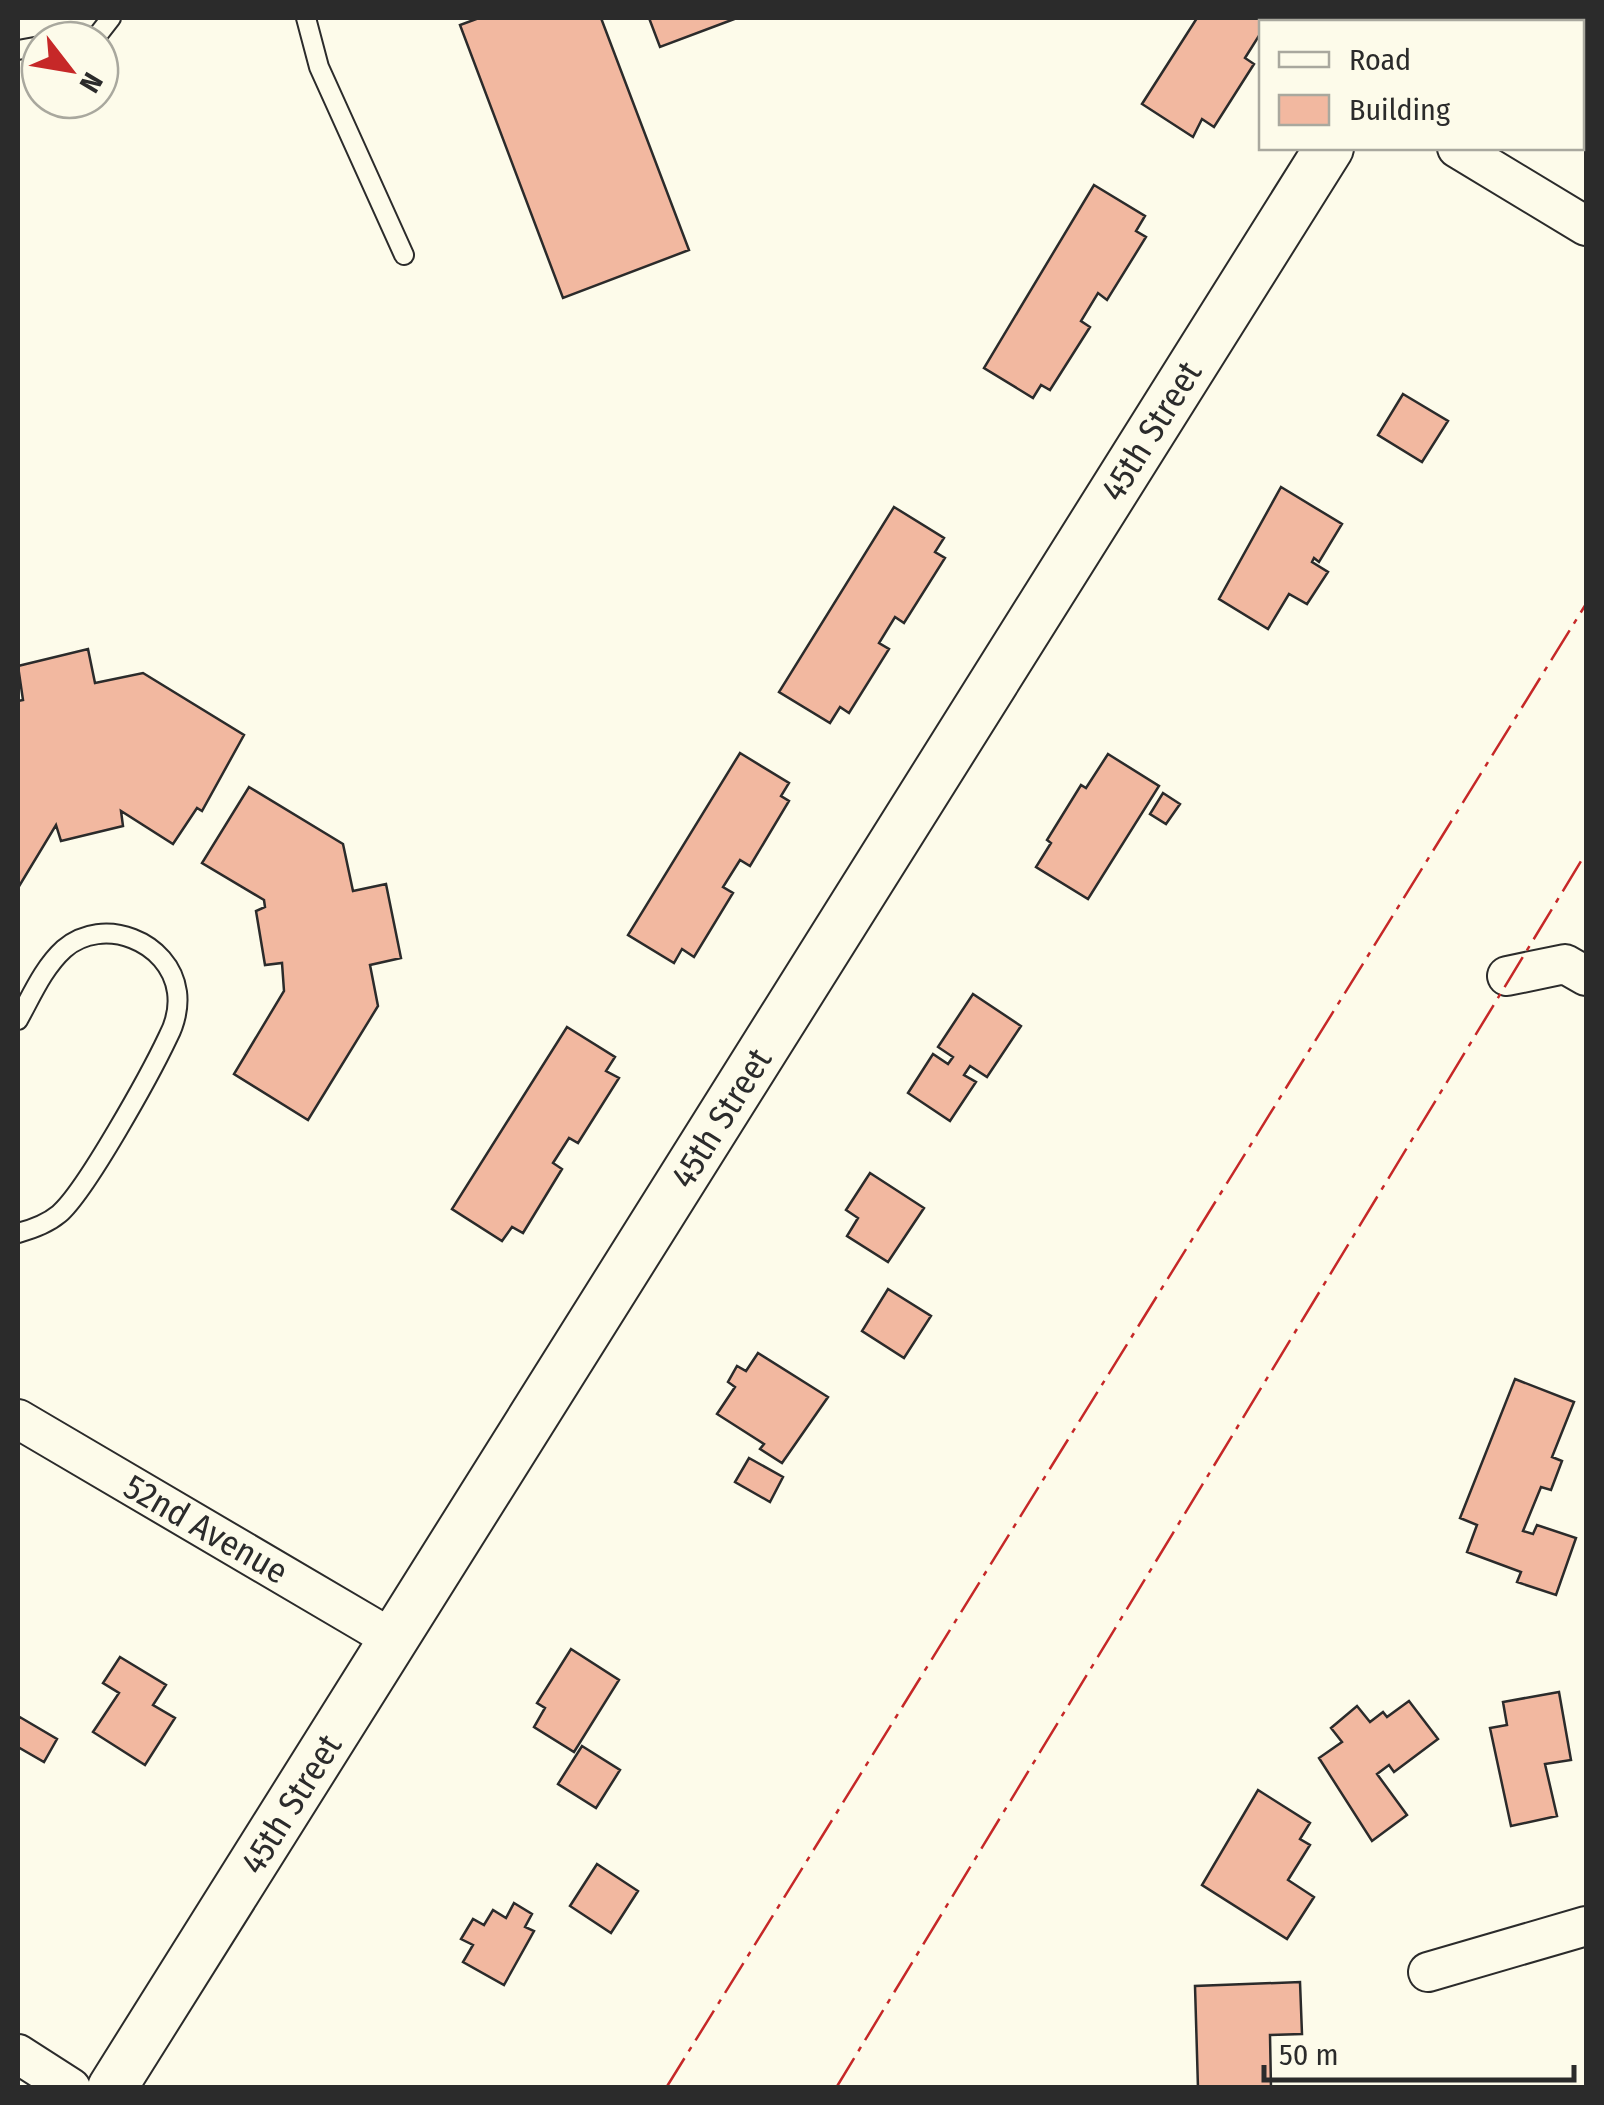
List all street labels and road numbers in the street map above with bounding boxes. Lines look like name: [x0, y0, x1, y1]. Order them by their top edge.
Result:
street label: 45th Street: [1092, 353, 1211, 509]
street label: 45th Street: [662, 1040, 781, 1196]
street label: 52nd Avenue: [117, 1465, 295, 1593]
street label: 45th Street: [232, 1726, 351, 1882]

